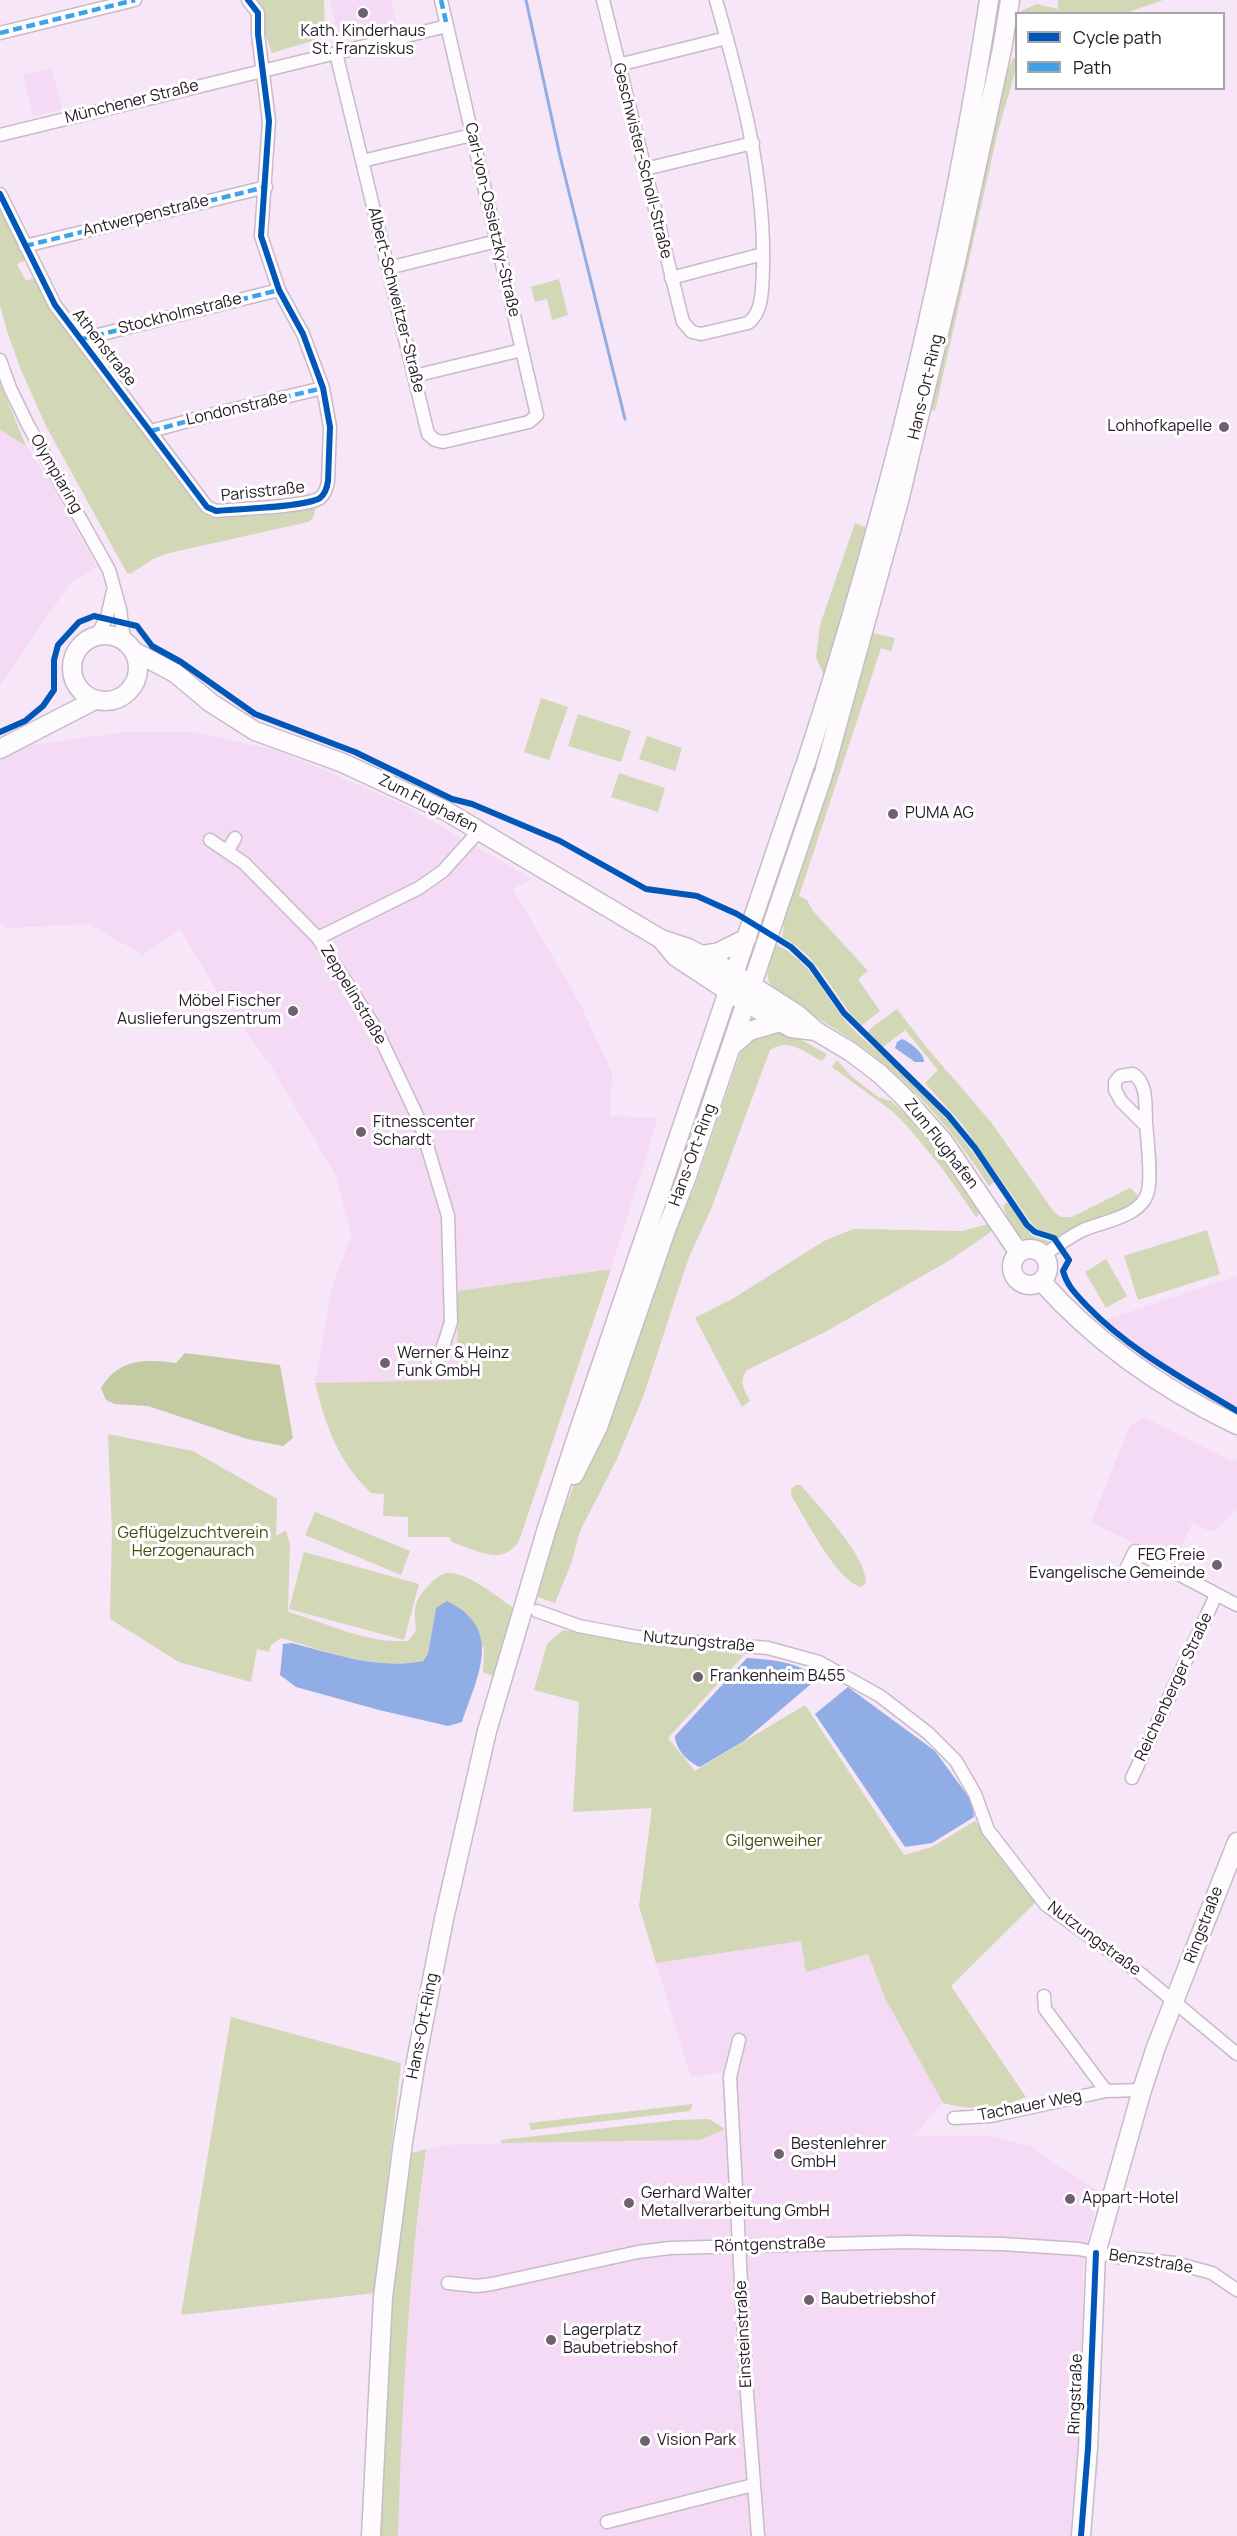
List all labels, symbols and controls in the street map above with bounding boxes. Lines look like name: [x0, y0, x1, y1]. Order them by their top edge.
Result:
marker: Kath. Kinderhaus St. Franziskus: [356, 6, 370, 20]
legend: [1015, 12, 1225, 90]
place label: Kath. Kinderhaus St. Franziskus: [300, 22, 426, 60]
text: Cycle path: [1073, 25, 1162, 49]
text: Path: [1073, 55, 1111, 79]
street label: Geschwister-Scholl-Straße: [608, 61, 676, 261]
street label: Münchener Straße: [63, 76, 201, 128]
street label: Carl-von-Ossietzky-Straße: [460, 121, 524, 319]
street label: Antwerpenstraße: [81, 191, 211, 241]
street label: Albert-Schweitzer-Straße: [364, 205, 428, 395]
street label: Stockholmstraße: [116, 289, 244, 339]
street label: Athenstraße: [68, 306, 140, 390]
street label: Hans-Ort-Ring: [905, 332, 947, 442]
street label: Londonstraße: [184, 388, 290, 430]
place label: Lohhofkapelle: [1107, 417, 1212, 437]
marker: Lohhofkapelle: [1217, 420, 1231, 434]
street label: Olympiaring: [26, 431, 86, 517]
street label: Parisstraße: [220, 478, 306, 506]
street label: Zum Flughafen: [375, 771, 481, 837]
place label: PUMA AG: [905, 804, 974, 824]
marker: PUMA AG: [886, 807, 900, 821]
street label: Zeppelinstraße: [316, 942, 390, 1048]
place label: Möbel Fischer Auslieferungszentrum: [117, 992, 281, 1030]
marker: Möbel Fischer Auslieferungszentrum: [286, 1004, 300, 1018]
street label: Zum Flughafen: [900, 1095, 982, 1193]
street label: Hans-Ort-Ring: [666, 1101, 720, 1209]
place label: Fitnesscenter Schardt: [373, 1113, 475, 1151]
marker: Fitnesscenter Schardt: [354, 1125, 368, 1139]
place label: Werner & Heinz Funk GmbH: [397, 1344, 510, 1382]
marker: Werner & Heinz Funk GmbH: [378, 1356, 392, 1370]
park label: Geflügelzuchtverein Herzogenaurach: [118, 1524, 268, 1562]
place label: FEG Freie Evangelische Gemeinde: [1029, 1546, 1205, 1584]
marker: FEG Freie Evangelische Gemeinde: [1210, 1558, 1224, 1572]
street label: Reichenberger Straße: [1131, 1610, 1217, 1764]
street label: Nutzungstraße: [642, 1628, 756, 1656]
place label: Frankenheim B455: [710, 1667, 845, 1687]
marker: Frankenheim B455: [691, 1670, 705, 1684]
park label: Gilgenweiher: [726, 1832, 822, 1852]
street label: Ringstraße: [1181, 1884, 1227, 1966]
street label: Nutzungstraße: [1044, 1898, 1144, 1980]
street label: Hans-Ort-Ring: [403, 1971, 443, 2081]
street label: Tachauer Weg: [977, 2087, 1083, 2125]
place label: Bestenlehrer GmbH: [791, 2135, 887, 2173]
marker: Bestenlehrer GmbH: [772, 2147, 786, 2161]
place label: Gerhard Walter Metallverarbeitung GmbH: [641, 2184, 830, 2222]
place label: Appart-Hotel: [1082, 2189, 1178, 2209]
marker: Appart-Hotel: [1063, 2192, 1077, 2206]
marker: Gerhard Walter Metallverarbeitung GmbH: [622, 2196, 636, 2210]
street label: Röntgenstraße: [714, 2233, 826, 2257]
street label: Benzstraße: [1108, 2246, 1194, 2278]
street label: Einsteinstraße: [732, 2280, 756, 2388]
place label: Baubetriebshof: [821, 2290, 936, 2310]
marker: Baubetriebshof: [802, 2293, 816, 2307]
place label: Lagerplatz Baubetriebshof: [563, 2321, 678, 2359]
marker: Lagerplatz Baubetriebshof: [544, 2333, 558, 2347]
street label: Ringstraße: [1065, 2353, 1087, 2435]
place label: Vision Park: [657, 2431, 736, 2451]
marker: Vision Park: [638, 2434, 652, 2448]

